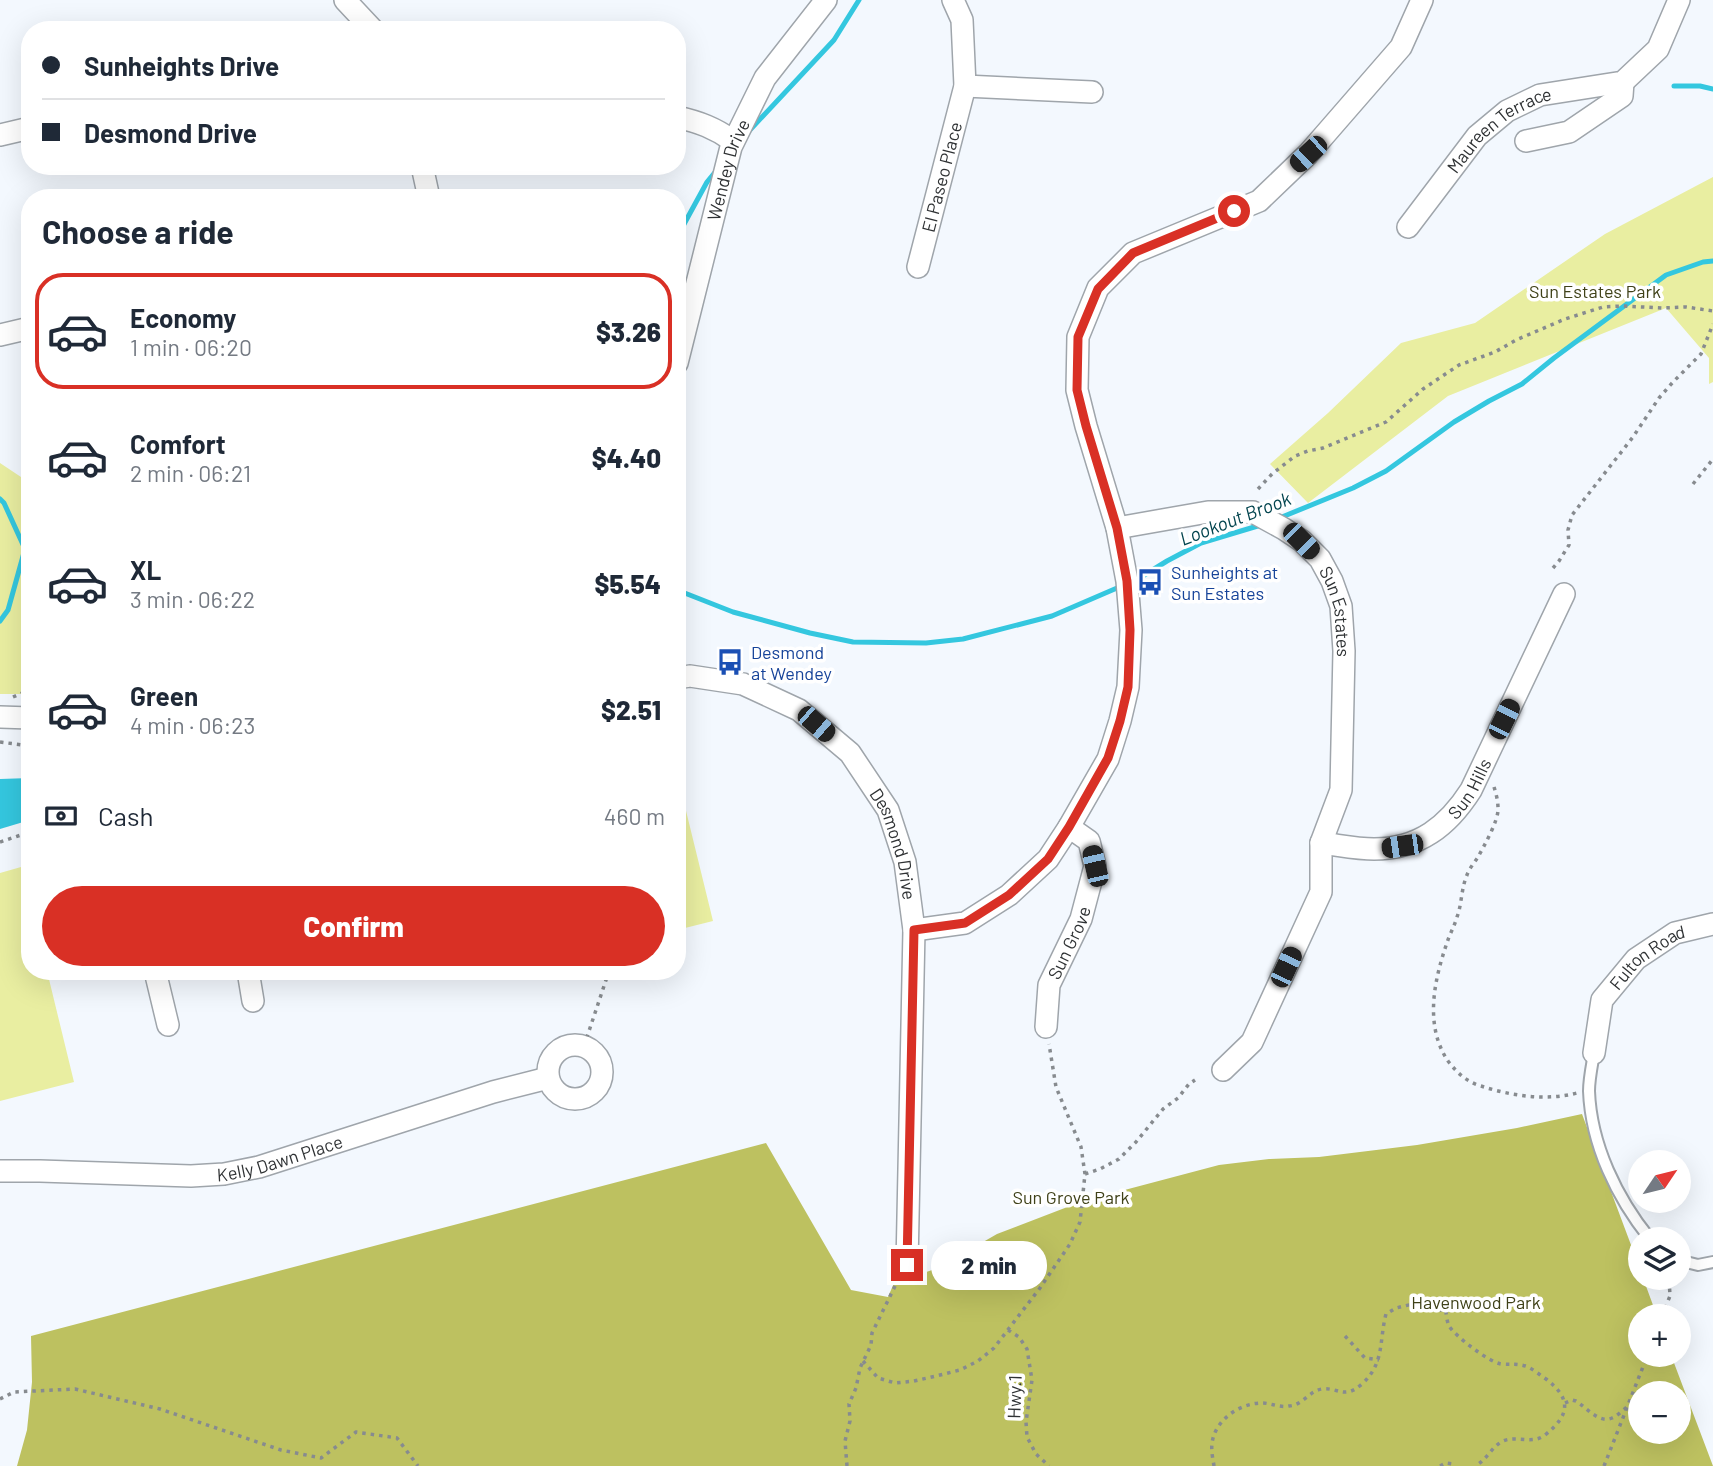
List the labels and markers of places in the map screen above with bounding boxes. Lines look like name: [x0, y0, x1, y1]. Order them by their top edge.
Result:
place label: Sunheights at Sun Estates: [1171, 561, 1278, 604]
bus stop icon: Sunheights at Sun Estates: [1135, 567, 1165, 597]
place label: Desmond at Wendey: [751, 641, 832, 684]
bus stop icon: Desmond at Wendey: [715, 647, 745, 677]

